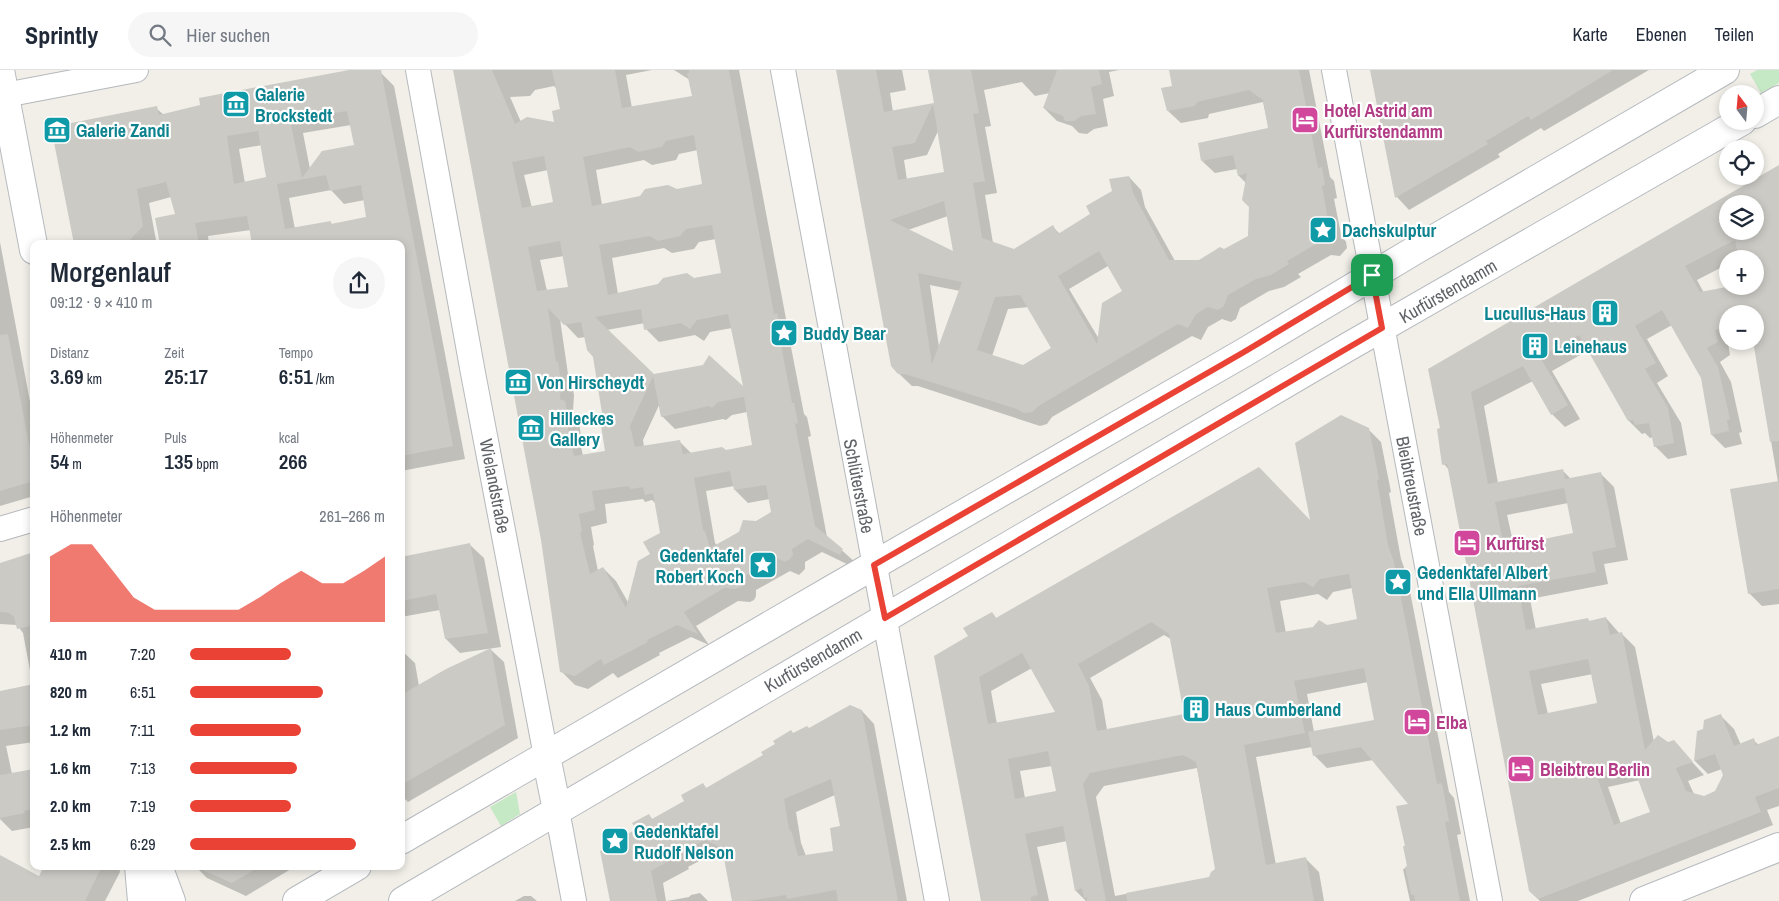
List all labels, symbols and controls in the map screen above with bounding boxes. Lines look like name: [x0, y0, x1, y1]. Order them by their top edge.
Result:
search box: [128, 12, 478, 57]
text: Sprintly: [25, 19, 98, 51]
icon: search: [146, 21, 174, 49]
text: Hier suchen: [186, 22, 270, 48]
text: Karte: [1572, 22, 1608, 47]
text: Ebenen: [1636, 22, 1687, 47]
text: Teilen: [1715, 22, 1754, 47]
place label: Galerie Brockstedt: [255, 82, 332, 128]
north arrow: [1719, 85, 1764, 130]
map controls: [1719, 85, 1764, 350]
museum icon: Galerie Brockstedt: [221, 89, 251, 119]
place label: Hotel Astrid am Kurfürstendamm: [1324, 98, 1443, 144]
hotel icon: Hotel Astrid am Kurfürstendamm: [1290, 105, 1320, 135]
museum icon: Galerie Zandi: [42, 115, 72, 145]
place label: Galerie Zandi: [76, 118, 170, 143]
button: locate: [1719, 140, 1764, 185]
button: layers: [1719, 195, 1764, 240]
place icon: Dachskulptur: [1308, 215, 1338, 245]
place label: Dachskulptur: [1342, 218, 1437, 243]
button: +: [1719, 250, 1764, 295]
text: Morgenlauf: [50, 253, 171, 291]
street label: Kurfürstendamm: [1395, 253, 1501, 329]
pin: [1351, 254, 1393, 296]
button: share: [333, 257, 385, 309]
icon: arrive: [1358, 261, 1386, 289]
text: 09:12 · 9 × 410 m: [50, 291, 153, 313]
building icon: Lucullus-Haus: [1590, 298, 1620, 328]
place label: Lucullus-Haus: [1484, 301, 1586, 326]
button: −: [1719, 305, 1764, 350]
place icon: Buddy Bear: [769, 318, 799, 348]
place label: Buddy Bear: [803, 321, 886, 346]
building icon: Leinehaus: [1520, 331, 1550, 361]
place label: Leinehaus: [1554, 334, 1627, 359]
text: Distanz: [50, 344, 89, 362]
text: Zeit: [164, 344, 184, 362]
text: Tempo: [279, 344, 313, 362]
text: 3.69: [50, 362, 84, 391]
text: 25:17: [164, 362, 208, 391]
text: 6:51: [279, 362, 313, 391]
museum icon: Von Hirscheydt: [503, 367, 533, 397]
text: km: [84, 370, 102, 388]
text: /km: [313, 370, 335, 388]
place label: Von Hirscheydt: [537, 370, 644, 395]
place label: Hilleckes Gallery: [550, 406, 614, 452]
museum icon: Hilleckes Gallery: [516, 413, 546, 443]
text: Höhenmeter: [50, 429, 113, 447]
text: Puls: [164, 429, 187, 447]
text: kcal: [279, 429, 299, 447]
street label: Bleibtreustraße: [1390, 434, 1434, 538]
street label: Wielandstraße: [474, 437, 516, 535]
street label: Schlüterstraße: [838, 437, 880, 535]
text: 54: [50, 447, 69, 476]
text: 135: [164, 447, 193, 476]
text: 266: [279, 447, 307, 476]
text: m: [69, 455, 82, 473]
text: bpm: [193, 455, 219, 473]
text: Höhenmeter: [50, 505, 122, 527]
text: 261–266 m: [319, 505, 385, 527]
hotel icon: Kurfürst: [1452, 528, 1482, 558]
place label: Kurfürst: [1486, 531, 1544, 556]
place label: Gedenktafel Robert Koch: [655, 543, 744, 589]
place icon: Gedenktafel Robert Koch: [748, 550, 778, 580]
place label: Gedenktafel Albert und Ella Ullmann: [1417, 560, 1548, 606]
place icon: Gedenktafel Albert und Ella Ullmann: [1383, 567, 1413, 597]
street label: Kurfürstendamm: [760, 622, 866, 698]
text: 410 m: [50, 643, 87, 665]
text: 7:20: [130, 643, 156, 665]
text: 820 m: [50, 681, 87, 703]
text: 6:51: [130, 681, 156, 703]
building icon: Haus Cumberland: [1181, 694, 1211, 724]
place label: Haus Cumberland: [1215, 697, 1341, 722]
hotel icon: Elba: [1402, 707, 1432, 737]
place label: Elba: [1436, 710, 1468, 735]
text: 1.2 km: [50, 719, 91, 741]
text: 7:11: [130, 719, 155, 741]
hotel icon: Bleibtreu Berlin: [1506, 754, 1536, 784]
text: 1.6 km: [50, 757, 91, 779]
text: 7:13: [130, 757, 156, 779]
place label: Bleibtreu Berlin: [1540, 757, 1650, 782]
text: 2.0 km: [50, 795, 91, 817]
text: 7:19: [130, 795, 156, 817]
place label: Gedenktafel Rudolf Nelson: [634, 819, 734, 865]
place icon: Gedenktafel Rudolf Nelson: [600, 826, 630, 856]
text: 2.5 km: [50, 833, 91, 855]
text: 6:29: [130, 833, 156, 855]

